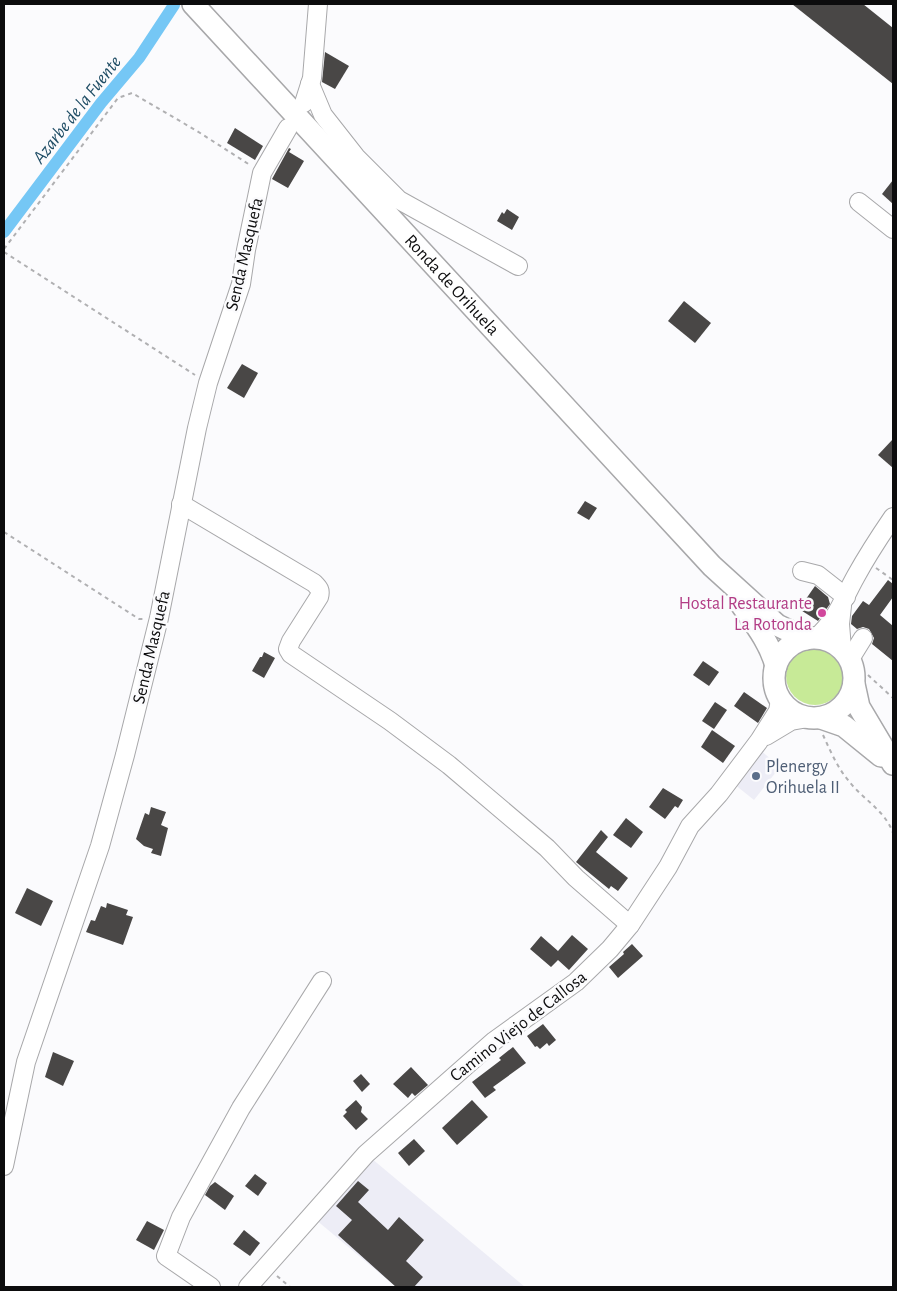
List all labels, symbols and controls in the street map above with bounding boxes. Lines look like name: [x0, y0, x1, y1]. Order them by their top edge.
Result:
water label: Azarbe de la Fuente: [29, 53, 125, 168]
street label: Senda Masquefa: [223, 196, 267, 313]
street label: Ronda de Orihuela: [401, 232, 502, 339]
street label: Senda Masquefa: [130, 589, 174, 706]
place label: Hostal Restaurante La Rotonda: [679, 595, 812, 634]
marker: Hostal Restaurante La Rotonda: [816, 607, 828, 619]
place label: Plenergy Orihuela II: [766, 758, 840, 797]
marker: Plenergy Orihuela II: [750, 770, 762, 782]
street label: Camino Viejo de Callosa: [447, 968, 590, 1086]

